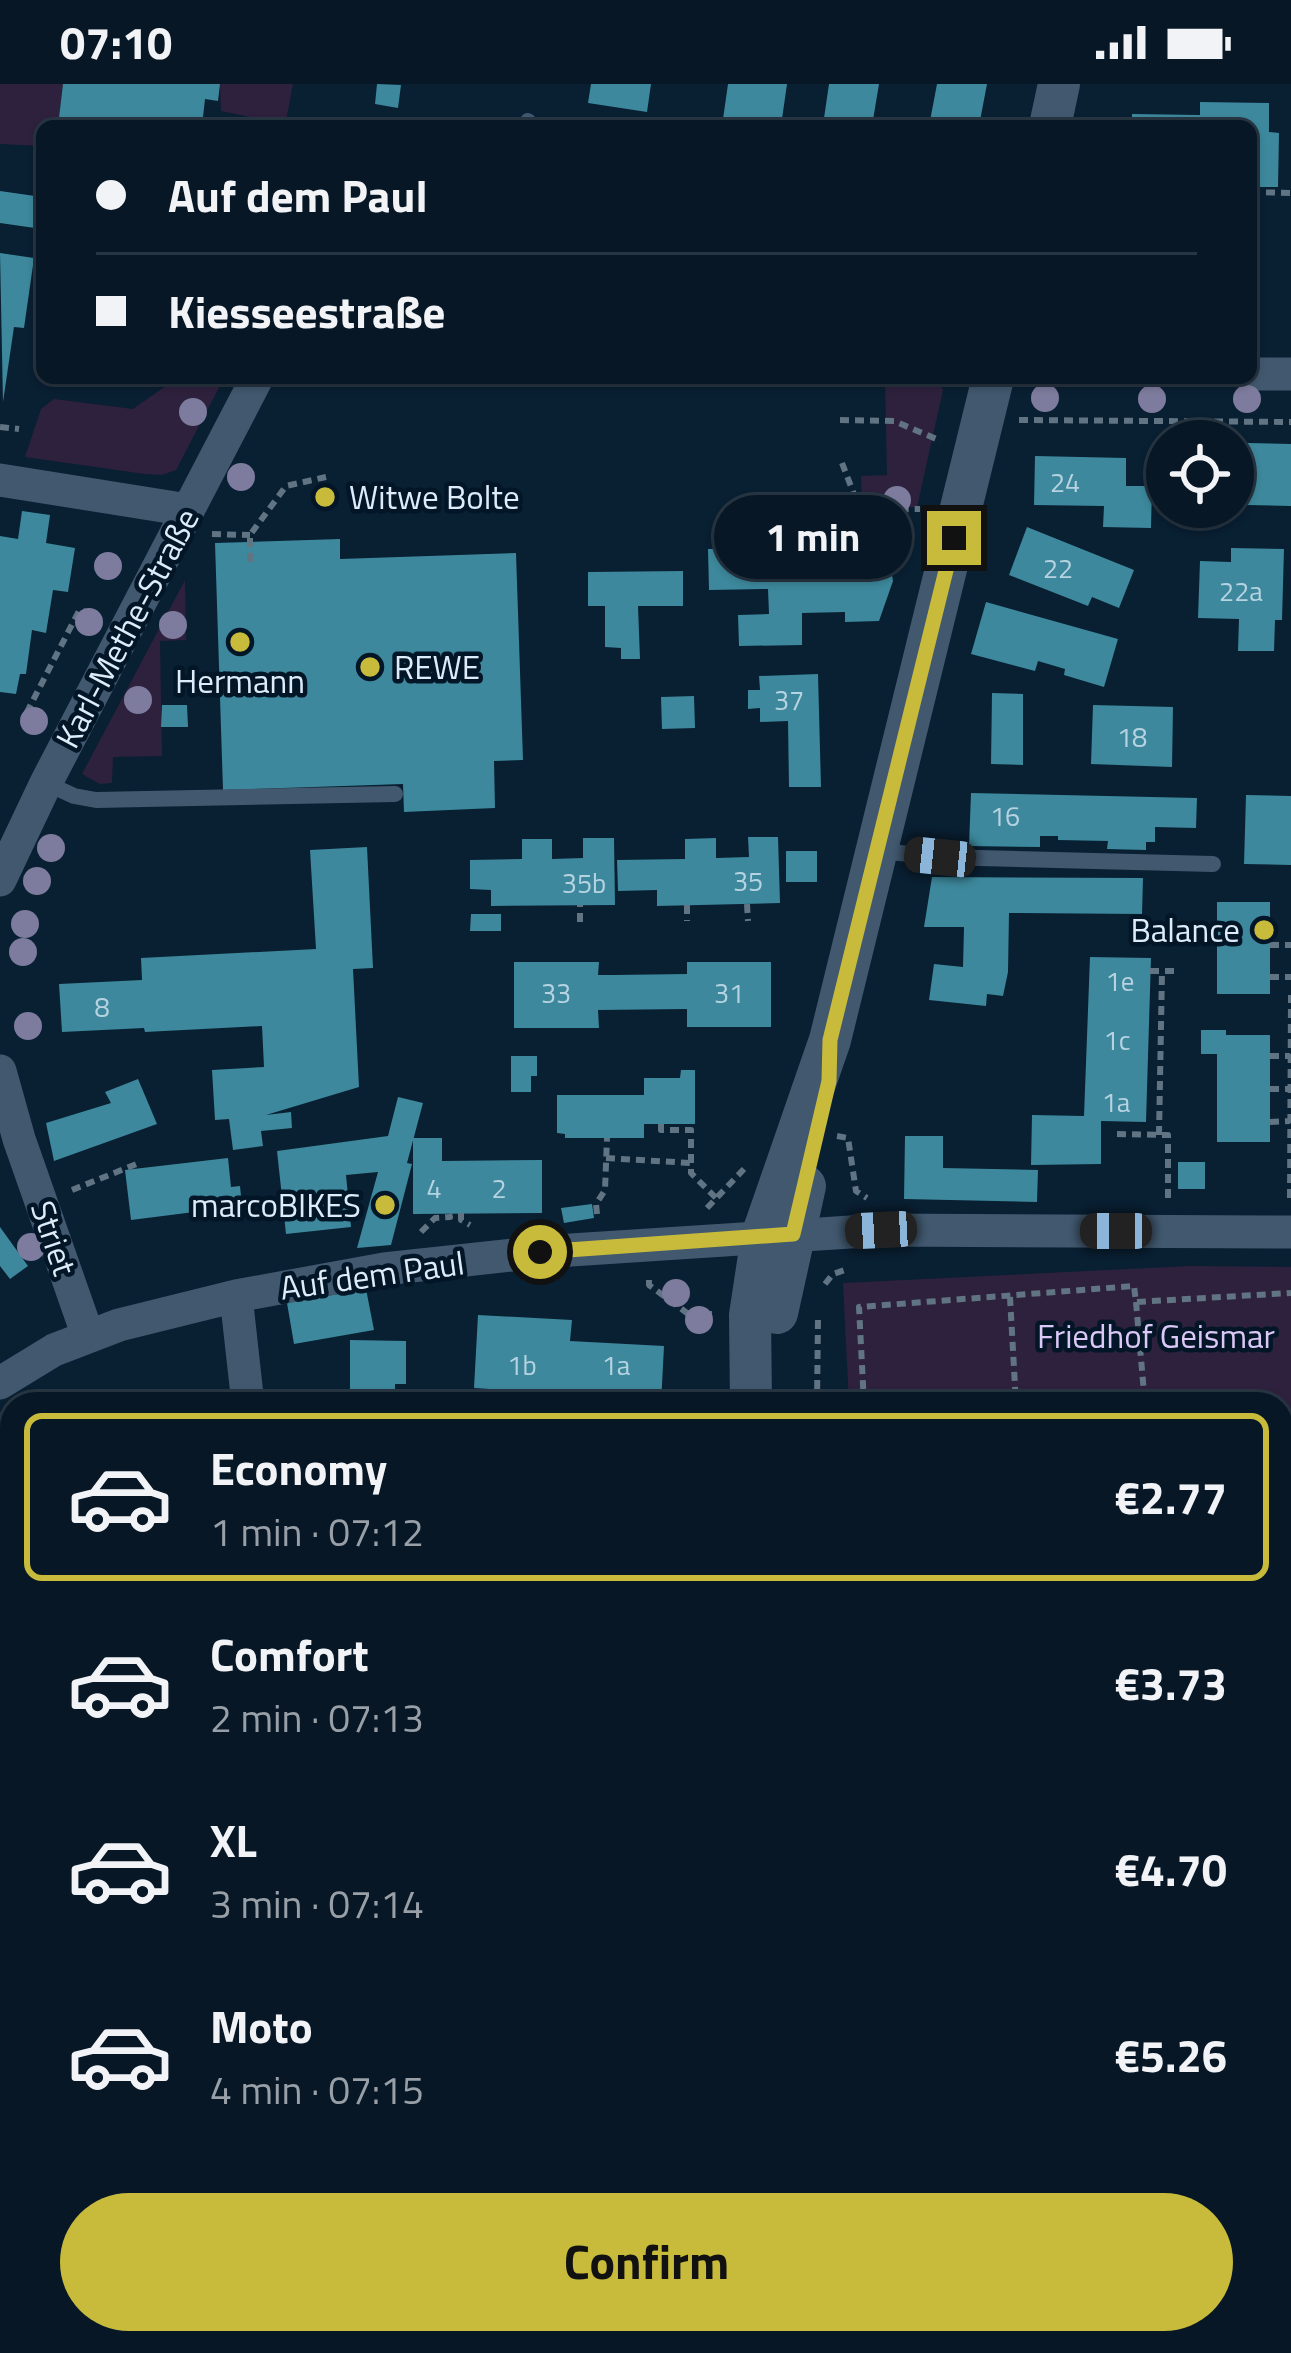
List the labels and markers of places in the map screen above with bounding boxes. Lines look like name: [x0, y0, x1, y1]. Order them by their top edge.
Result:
place label: Witwe Bolte: [349, 472, 520, 522]
marker: Witwe Bolte: [312, 484, 338, 510]
marker: Hermann: [227, 629, 253, 655]
place label: REWE: [394, 642, 480, 692]
marker: REWE: [357, 654, 383, 680]
place label: Hermann: [175, 656, 305, 706]
place label: Balance: [1130, 905, 1240, 955]
marker: Balance: [1251, 917, 1277, 943]
place label: marcoBIKES: [191, 1180, 361, 1230]
marker: marcoBIKES: [372, 1192, 398, 1218]

